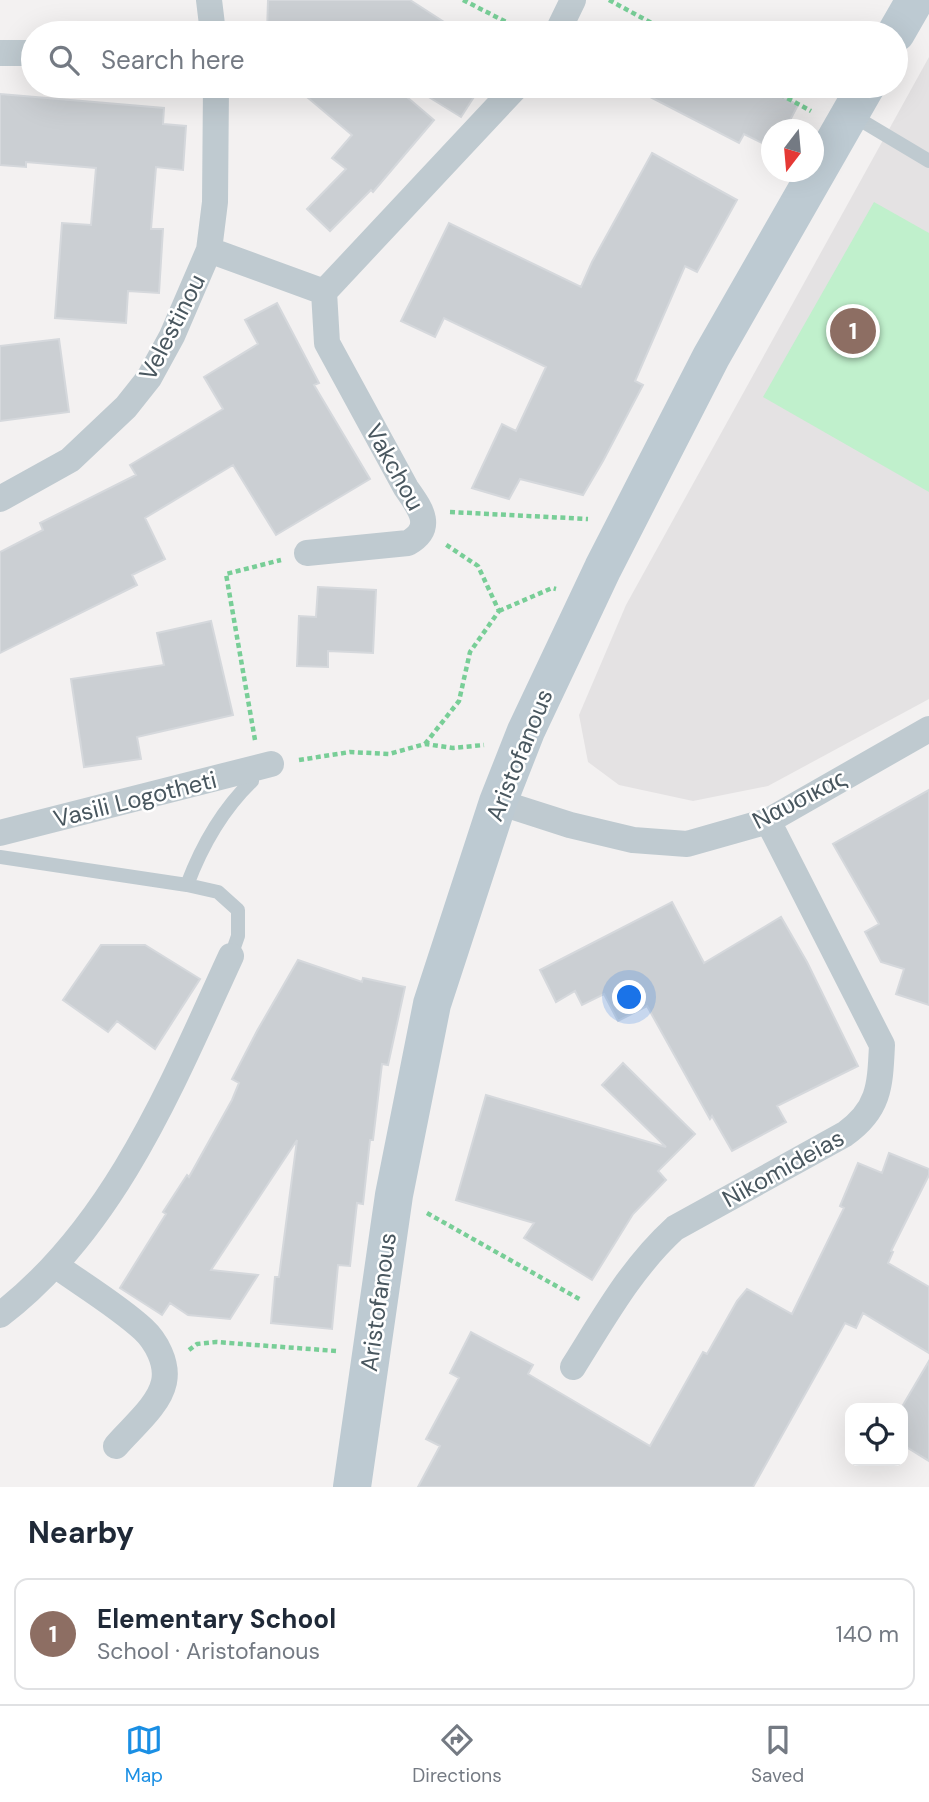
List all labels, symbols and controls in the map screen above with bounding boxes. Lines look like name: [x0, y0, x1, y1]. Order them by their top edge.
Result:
search box: [21, 21, 908, 98]
icon: search: [45, 41, 83, 79]
text: Search here: [101, 43, 244, 77]
north arrow: [761, 119, 824, 182]
street label: Velestinou: [132, 268, 212, 386]
pin: 1: [830, 305, 876, 357]
street label: Vakchou: [359, 418, 431, 516]
street label: Aristofanous: [478, 684, 560, 826]
street label: Ναυσικας: [747, 762, 851, 836]
street label: Vasili Logotheti: [50, 764, 220, 834]
your location: [612, 980, 646, 1014]
street label: Nikomideias: [717, 1122, 849, 1214]
street label: Aristofanous: [353, 1231, 403, 1373]
map controls: [845, 1403, 908, 1466]
button: locate: [845, 1403, 908, 1466]
text: Nearby: [28, 1513, 134, 1552]
text: Elementary School: [97, 1602, 336, 1636]
text: 1: [49, 1619, 57, 1649]
text: 140 m: [836, 1619, 899, 1649]
text: School · Aristofanous: [97, 1636, 320, 1666]
tab: Map: [125, 1721, 163, 1788]
tab: Directions: [412, 1721, 502, 1788]
tab: Saved: [751, 1721, 804, 1788]

